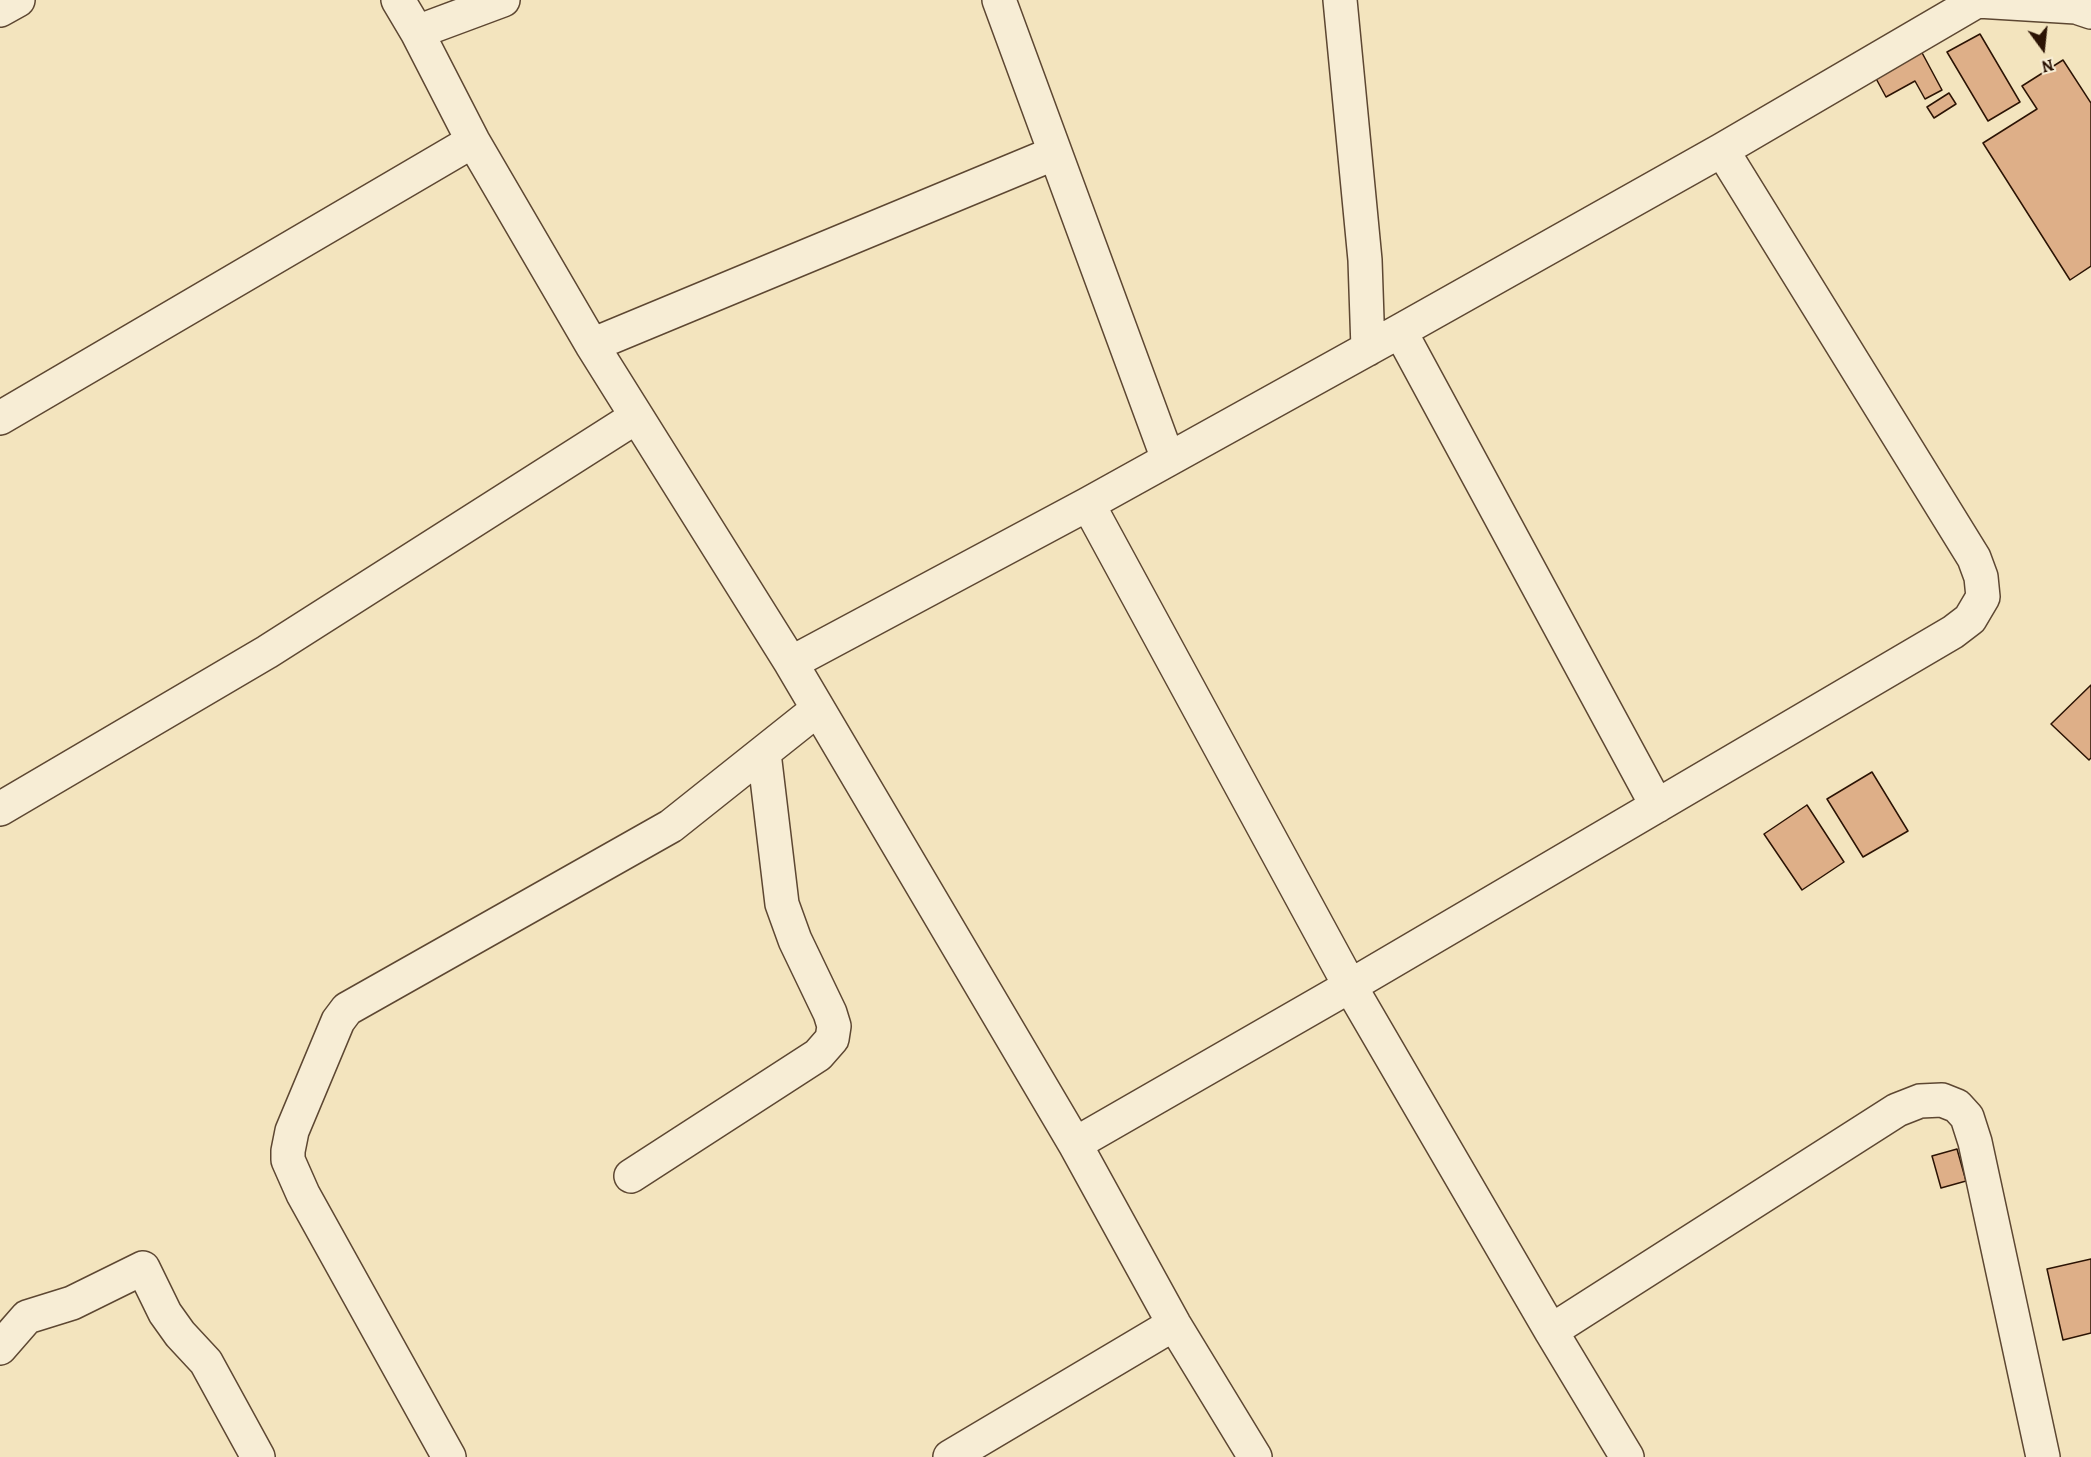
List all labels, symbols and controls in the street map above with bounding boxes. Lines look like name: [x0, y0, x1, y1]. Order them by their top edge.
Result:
north arrow: [2013, 18, 2073, 78]
text: N: [2039, 53, 2056, 78]

